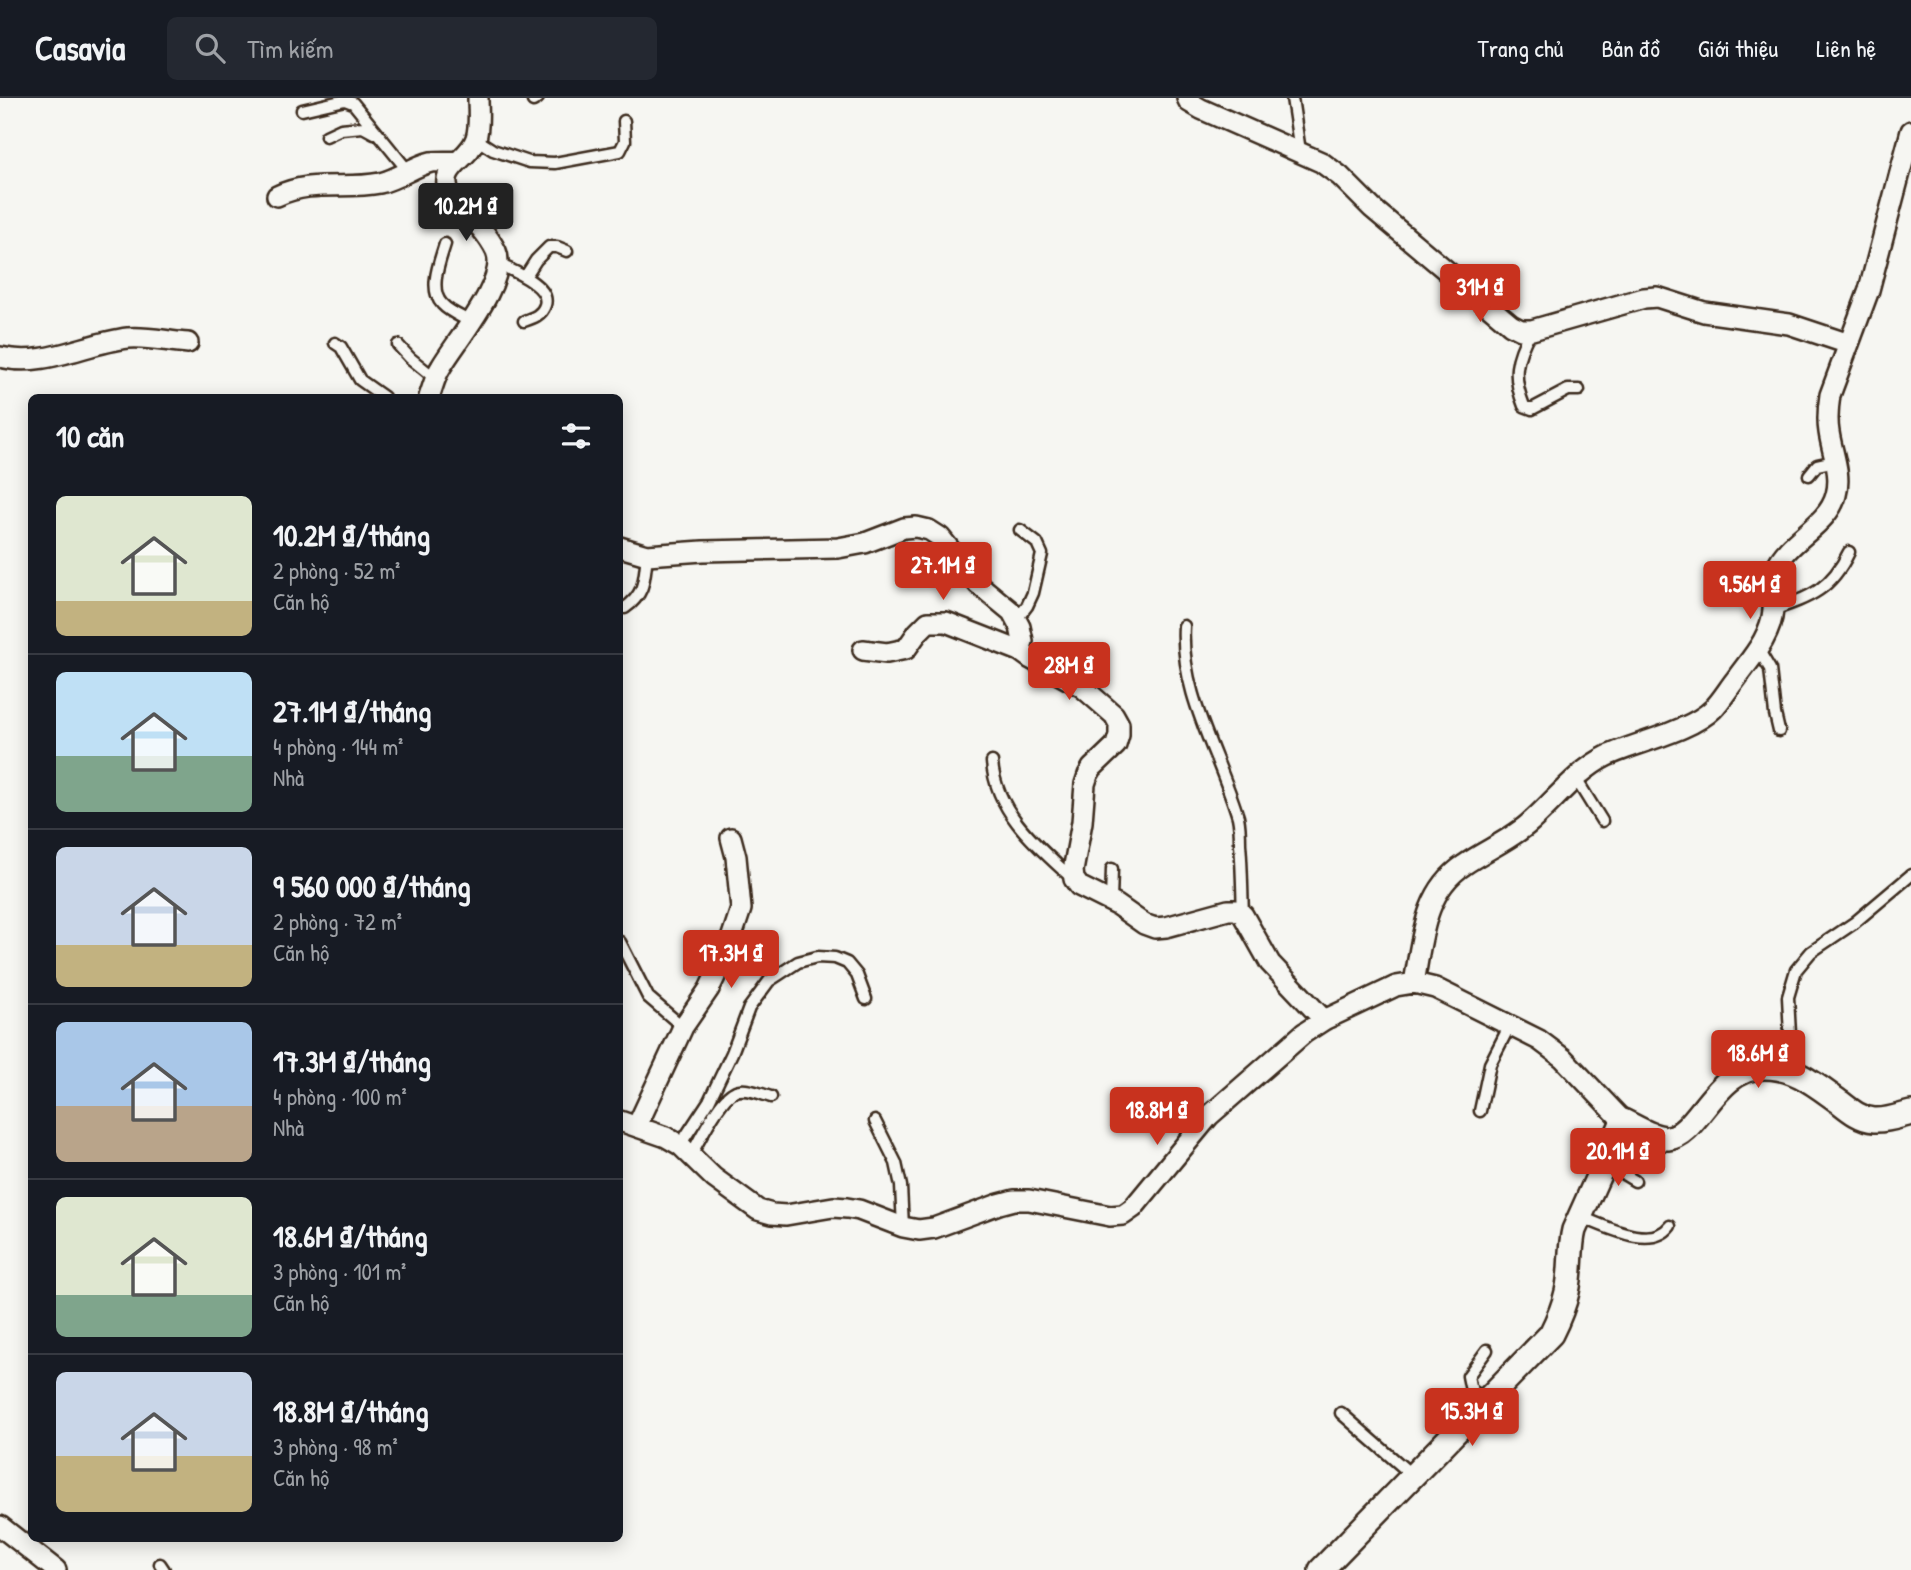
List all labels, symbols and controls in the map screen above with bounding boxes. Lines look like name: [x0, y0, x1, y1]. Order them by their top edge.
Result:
search box: [167, 17, 657, 80]
text: Casavia: [35, 26, 125, 70]
icon: search: [191, 29, 229, 67]
text: Tìm kiếm: [247, 31, 334, 66]
text: Trang chủ: [1477, 32, 1563, 64]
text: Bản đồ: [1601, 32, 1660, 64]
text: Giới thiệu: [1698, 32, 1778, 64]
text: Liên hệ: [1816, 32, 1876, 64]
pin: 10.2M ₫: [401, 184, 531, 243]
text: 10.2M ₫: [434, 190, 498, 221]
pin: 31M ₫: [1431, 264, 1529, 324]
text: 31M ₫: [1456, 271, 1504, 302]
text: 10 căn: [56, 416, 124, 456]
icon: filters: [557, 417, 595, 455]
text: 10.2M ₫/tháng: [273, 515, 430, 555]
icon: home: [112, 524, 196, 608]
pin: 27.1M ₫: [878, 542, 1008, 602]
text: 27.1M ₫: [911, 549, 975, 580]
text: 2 phòng · 52 m²: [273, 555, 400, 586]
pin: 9.56M ₫: [1685, 561, 1815, 621]
text: 9.56M ₫: [1719, 568, 1781, 599]
text: Căn hộ: [273, 586, 329, 617]
pin: 28M ₫: [1020, 642, 1118, 702]
text: 28M ₫: [1044, 649, 1094, 680]
text: 27.1M ₫/tháng: [273, 691, 431, 731]
icon: home: [112, 700, 196, 784]
text: 4 phòng · 144 m²: [273, 731, 403, 762]
text: Nhà: [273, 762, 304, 793]
text: 9 560 000 ₫/tháng: [273, 866, 471, 906]
icon: home: [112, 875, 196, 959]
text: 2 phòng · 72 m²: [273, 906, 402, 937]
pin: 17.3M ₫: [666, 930, 796, 990]
text: Căn hộ: [273, 937, 329, 968]
text: 17.3M ₫: [699, 937, 763, 968]
pin: 18.6M ₫: [1693, 1030, 1823, 1090]
text: 18.6M ₫: [1727, 1037, 1789, 1068]
text: 17.3M ₫/tháng: [273, 1041, 431, 1081]
icon: home: [112, 1050, 196, 1134]
text: 4 phòng · 100 m²: [273, 1081, 407, 1112]
pin: 18.8M ₫: [1092, 1088, 1222, 1147]
text: 18.8M ₫: [1126, 1094, 1188, 1125]
text: Nhà: [273, 1112, 304, 1143]
pin: 20.1M ₫: [1553, 1128, 1683, 1188]
text: 20.1M ₫: [1586, 1135, 1650, 1166]
text: 18.6M ₫/tháng: [273, 1216, 428, 1256]
icon: home: [112, 1225, 196, 1309]
text: 3 phòng · 101 m²: [273, 1256, 406, 1287]
text: Căn hộ: [273, 1287, 329, 1318]
pin: 15.3M ₫: [1407, 1388, 1537, 1448]
text: 18.8M ₫/tháng: [273, 1391, 429, 1431]
text: 15.3M ₫: [1441, 1395, 1503, 1426]
icon: home: [112, 1400, 196, 1484]
text: 3 phòng · 98 m²: [273, 1431, 398, 1462]
text: Căn hộ: [273, 1462, 329, 1493]

